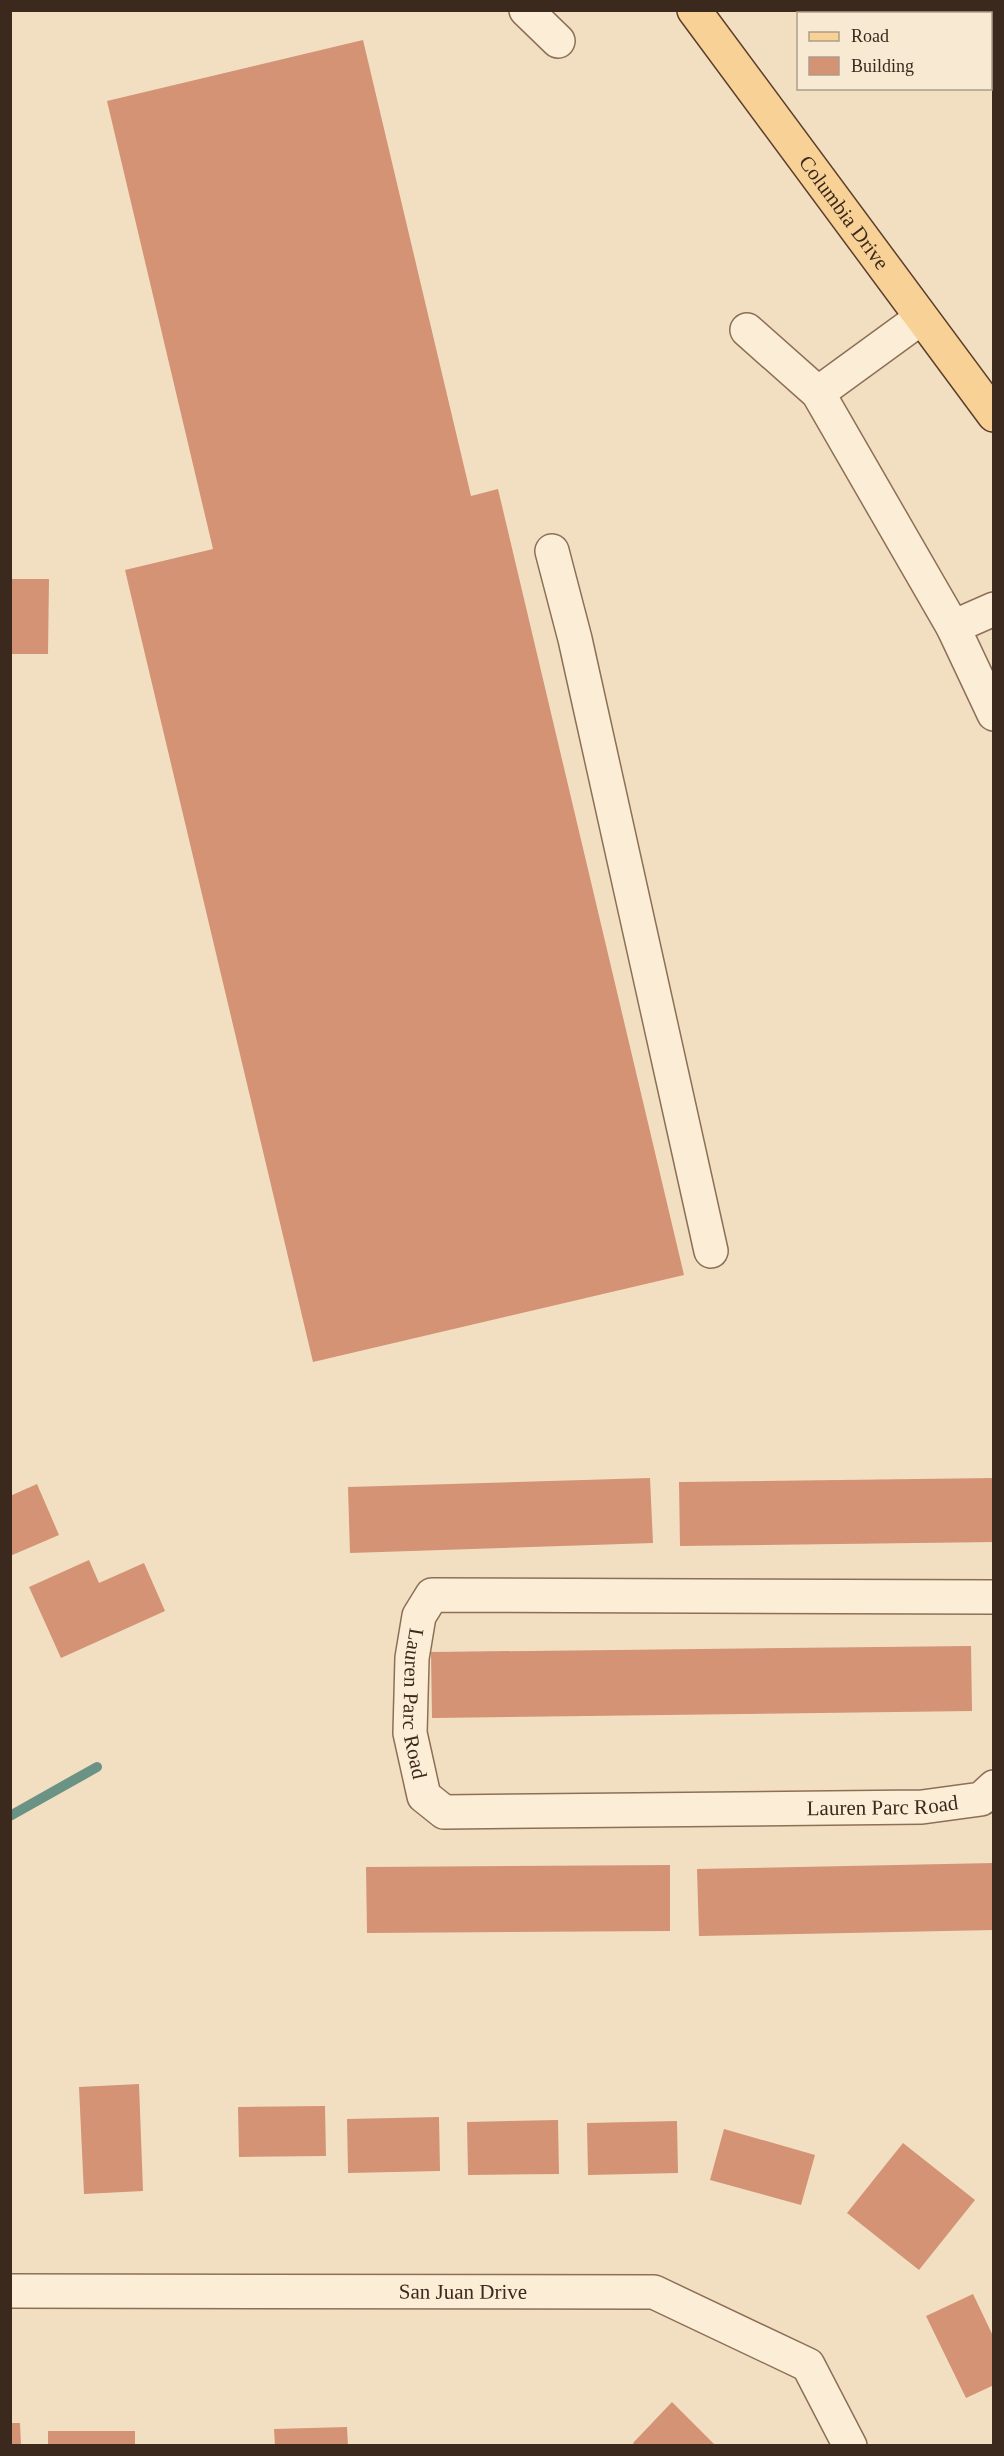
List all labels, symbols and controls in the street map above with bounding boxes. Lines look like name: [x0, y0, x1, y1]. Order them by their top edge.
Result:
legend: [797, 12, 992, 90]
text: Road: [851, 26, 889, 46]
text: Building: [851, 56, 914, 76]
street label: Columbia Drive: [794, 151, 894, 274]
street label: Lauren Parc Road: [398, 1626, 432, 1782]
street label: Lauren Parc Road: [807, 1790, 960, 1820]
street label: San Juan Drive: [399, 2280, 527, 2304]

